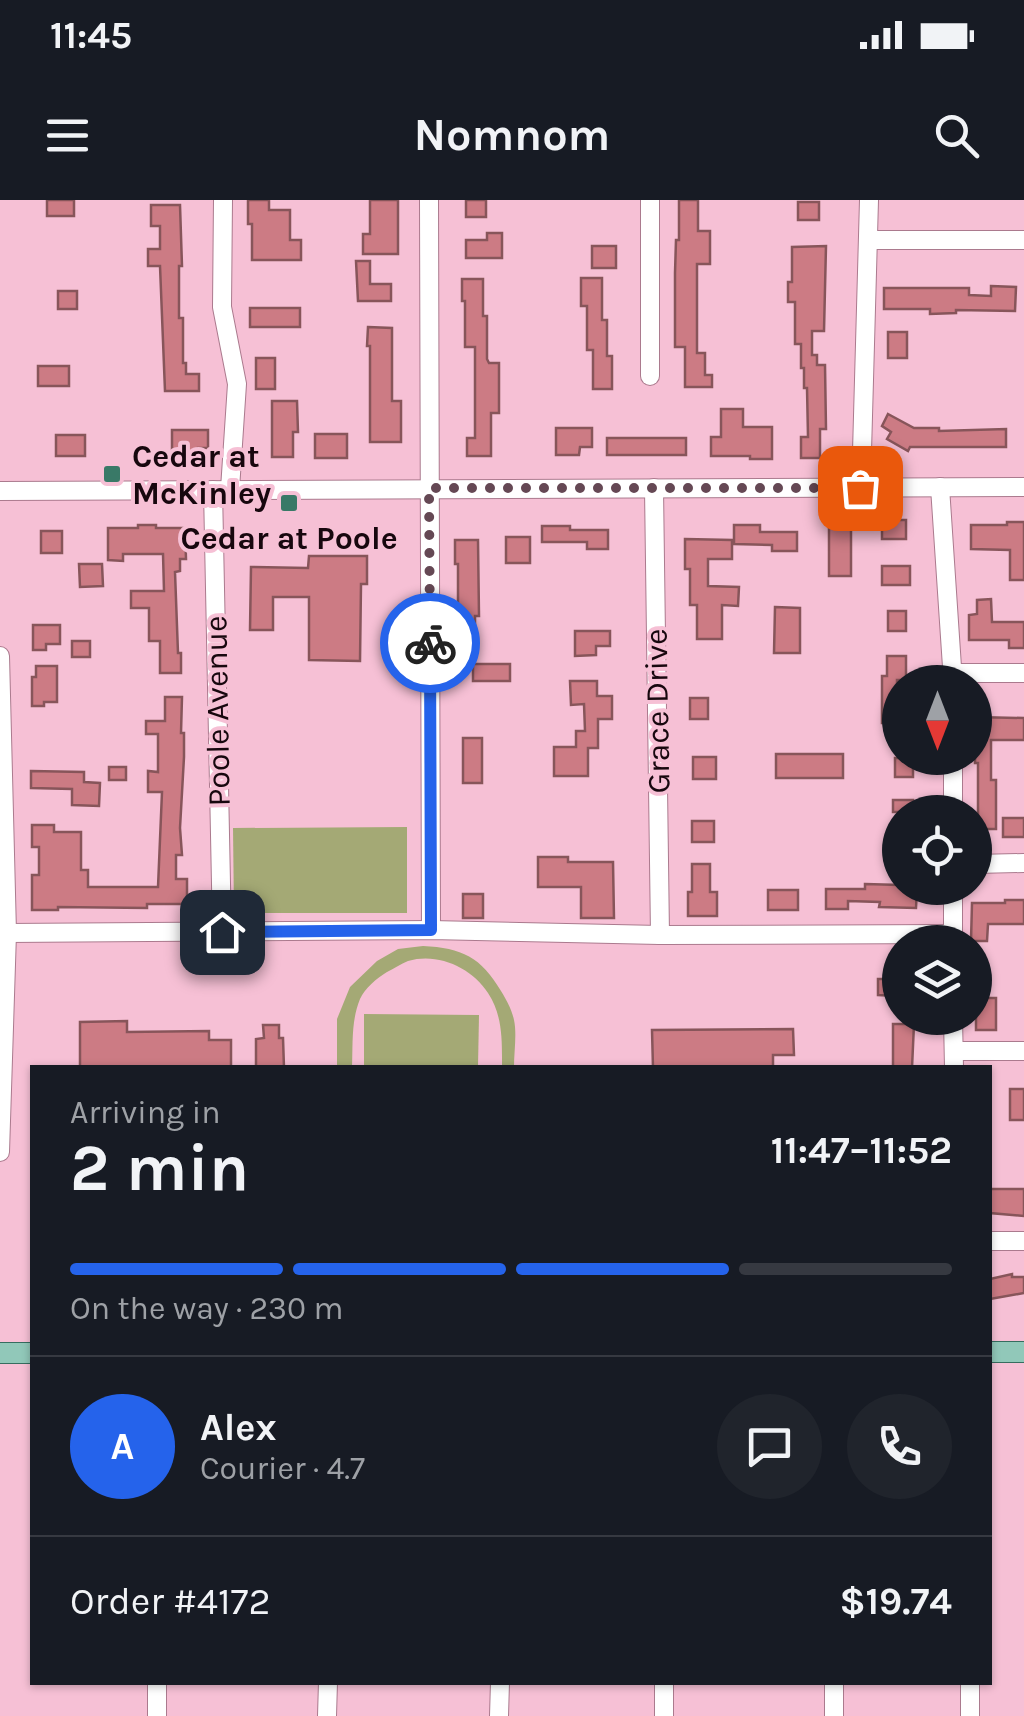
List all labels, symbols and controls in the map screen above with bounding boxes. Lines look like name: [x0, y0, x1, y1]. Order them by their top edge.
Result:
text: 11:45: [50, 13, 132, 58]
icon: menu: [40, 108, 95, 163]
icon: search: [929, 108, 984, 163]
text: Nomnom: [414, 109, 610, 161]
place label: Cedar at McKinley: [132, 438, 271, 512]
pin: [818, 446, 903, 531]
icon: bag: [833, 461, 888, 516]
marker: Cedar at McKinley: [101, 463, 123, 485]
marker: Cedar at Poole: [278, 492, 300, 514]
place label: Cedar at Poole: [180, 520, 398, 557]
courier: [380, 593, 480, 693]
street label: Poole Avenue: [197, 615, 238, 807]
icon: bike: [403, 616, 458, 671]
street label: Grace Drive: [638, 628, 677, 794]
north arrow: [882, 665, 992, 775]
map controls: [882, 665, 992, 1035]
button: locate: [882, 795, 992, 905]
pin: [180, 890, 265, 975]
icon: home: [195, 905, 250, 960]
button: layers: [882, 925, 992, 1035]
text: Arriving in: [70, 1094, 221, 1131]
text: 11:47–11:52: [771, 1128, 952, 1173]
text: 2 min: [70, 1130, 249, 1206]
text: On the way · 230 m: [70, 1290, 344, 1327]
button: chat: [717, 1394, 822, 1499]
button: phone: [847, 1394, 952, 1499]
text: Alex: [200, 1405, 277, 1450]
text: A: [111, 1424, 134, 1469]
text: Courier · 4.7: [200, 1450, 365, 1487]
text: Order #4172: [70, 1579, 270, 1624]
text: $19.74: [839, 1579, 952, 1624]

